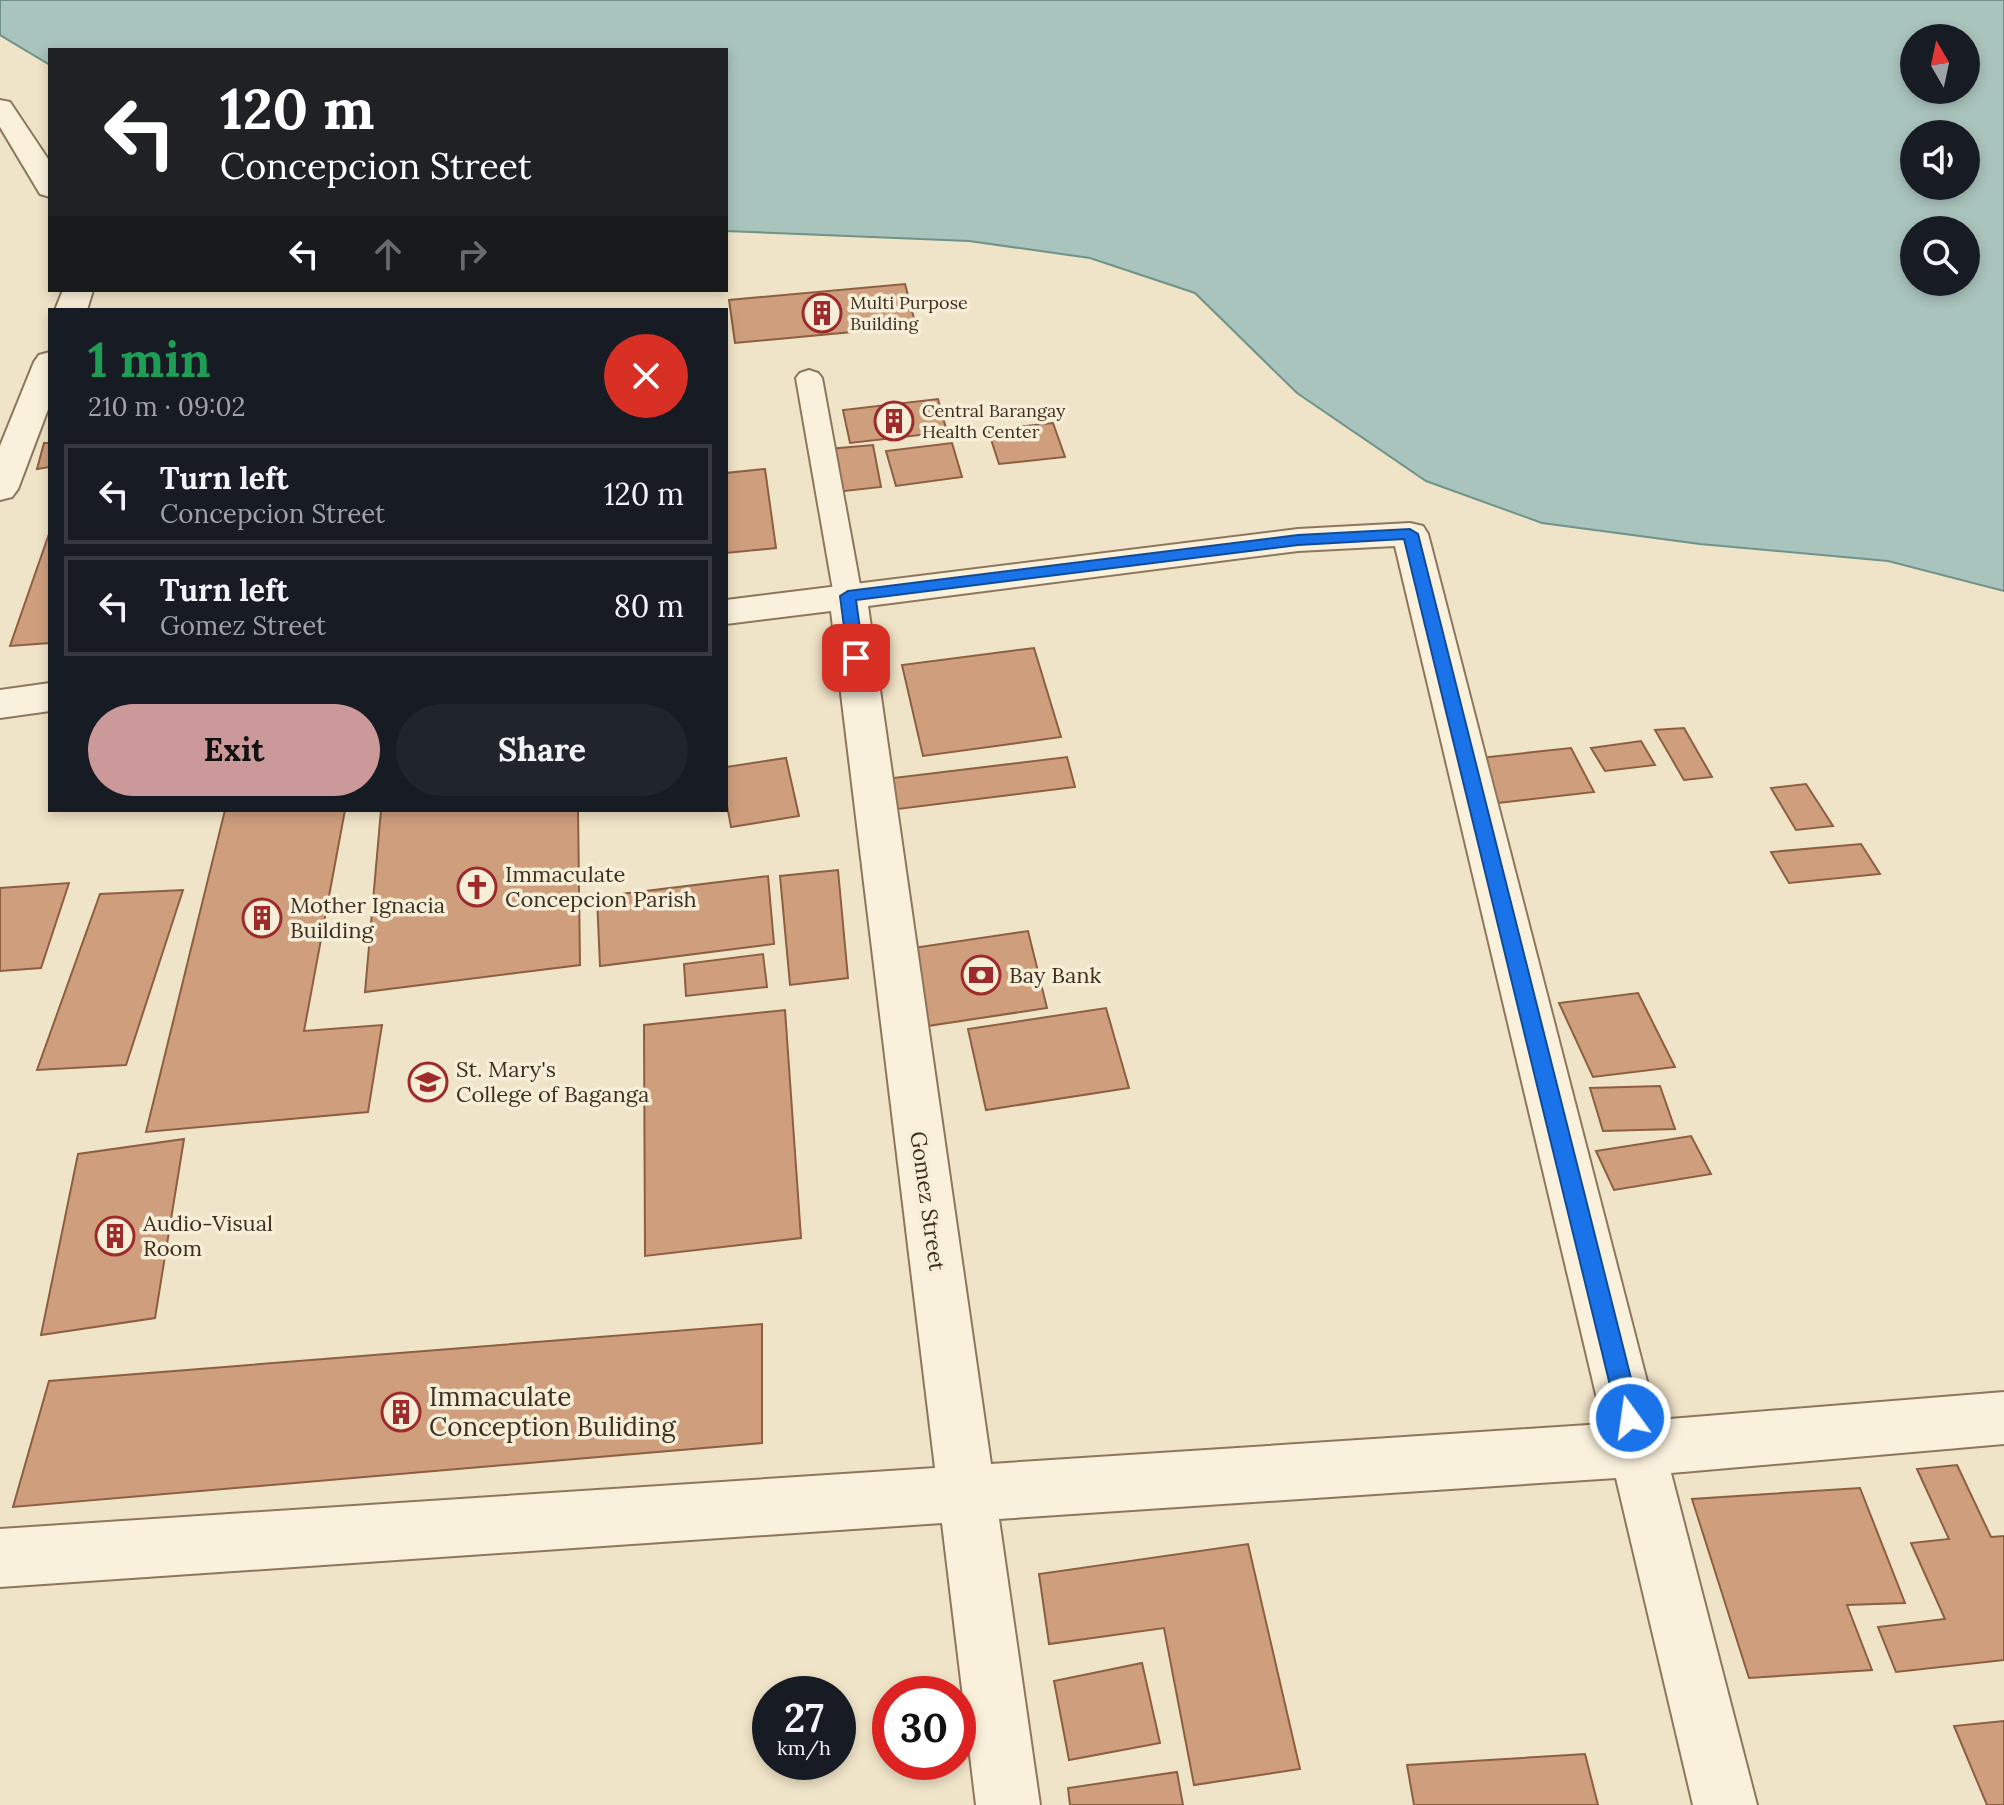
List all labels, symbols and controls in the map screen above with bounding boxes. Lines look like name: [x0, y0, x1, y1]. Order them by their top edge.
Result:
north arrow: [1900, 24, 1980, 104]
map controls: [1900, 24, 1980, 296]
text: 120 m: [220, 73, 374, 144]
icon: left: [88, 80, 192, 184]
button: sound: [1900, 120, 1980, 200]
text: Concepcion Street: [220, 143, 532, 189]
button: search: [1900, 216, 1980, 296]
icon: left: [282, 232, 326, 276]
icon: ahead: [366, 232, 410, 276]
icon: right: [450, 232, 494, 276]
place label: Multi Purpose Building: [850, 291, 968, 335]
building icon: Multi Purpose Building: [801, 292, 843, 334]
text: 1 min: [88, 329, 211, 390]
button: close: [604, 334, 688, 418]
text: 210 m · 09:02: [88, 390, 245, 423]
place label: Central Barangay Health Center: [922, 399, 1066, 443]
building icon: Central Barangay Health Center: [873, 400, 915, 442]
text: Turn left: [160, 459, 288, 497]
icon: left: [92, 472, 136, 516]
text: 120 m: [604, 475, 684, 513]
text: Concepcion Street: [160, 497, 385, 530]
text: Turn left: [160, 571, 288, 609]
icon: left: [92, 584, 136, 628]
text: 80 m: [614, 587, 684, 625]
text: Gomez Street: [160, 609, 326, 642]
pin: [822, 624, 890, 692]
icon: arrive: [834, 636, 878, 680]
button: Exit: [88, 704, 380, 796]
button: Share: [396, 704, 688, 796]
place label: Immaculate Concepcion Parish: [505, 860, 697, 913]
church icon: Immaculate Concepcion Parish: [456, 866, 498, 908]
place label: Mother Ignacia Building: [290, 891, 445, 944]
building icon: Mother Ignacia Building: [241, 897, 283, 939]
bank icon: Bay Bank: [960, 954, 1002, 996]
place label: Bay Bank: [1009, 961, 1102, 989]
place label: St. Mary's College of Baganga: [456, 1055, 649, 1108]
school or university icon: St. Mary's College of Baganga: [407, 1061, 449, 1103]
street label: Gomez Street: [904, 1129, 952, 1273]
place label: Audio-Visual Room: [142, 1209, 273, 1262]
building icon: Audio-Visual Room: [94, 1215, 136, 1257]
position arrow: [1588, 1376, 1672, 1460]
place label: Immaculate Conception Buliding: [429, 1380, 676, 1443]
building icon: Immaculate Conception Buliding: [380, 1391, 422, 1433]
speed limit sign: 30: [872, 1676, 976, 1780]
text: 27: [784, 1692, 824, 1743]
text: km/h: [777, 1735, 831, 1760]

